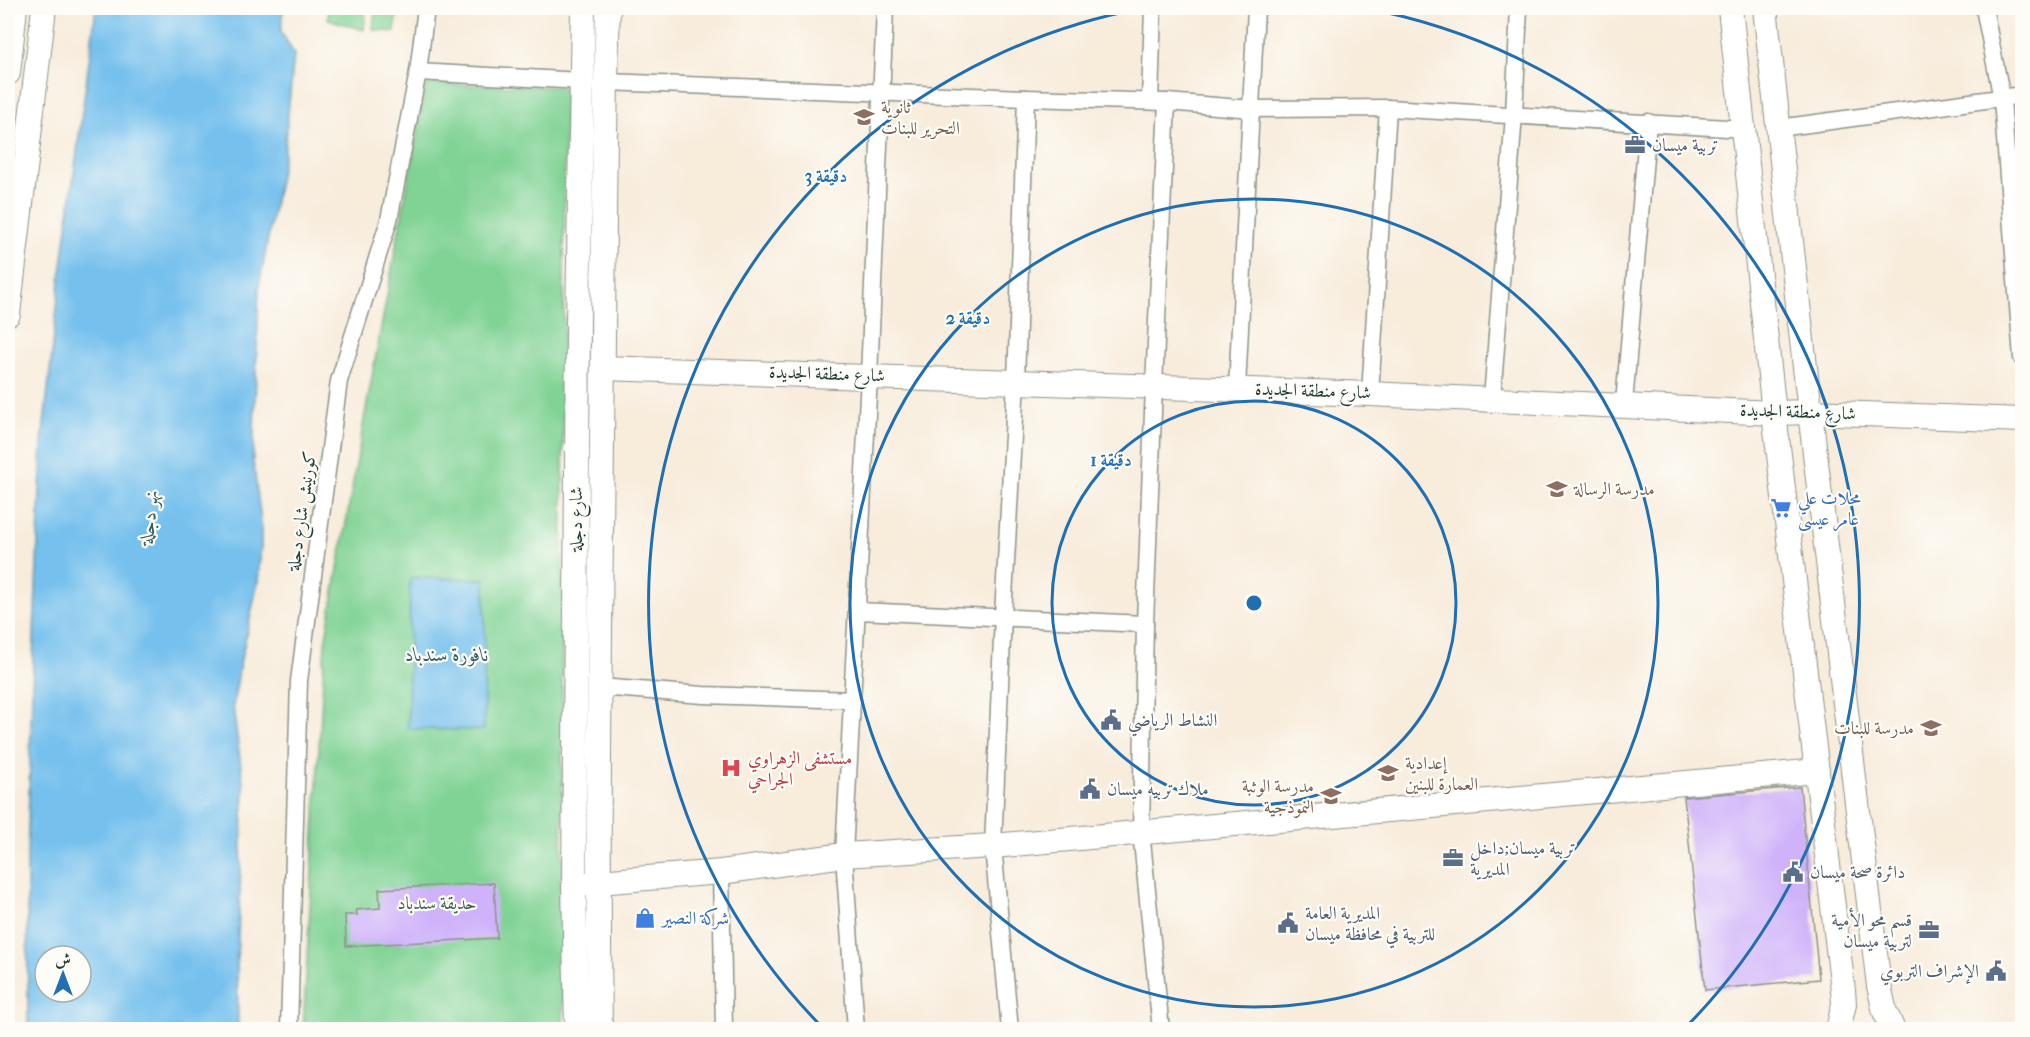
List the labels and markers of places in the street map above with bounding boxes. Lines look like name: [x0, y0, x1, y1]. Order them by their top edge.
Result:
place label: ثانوية التحرير للبنات: [881, 97, 960, 140]
school or university icon: ثانوية التحرير للبنات: [852, 105, 876, 129]
office icon: تربية ميسان: [1623, 133, 1647, 157]
place label: تربية ميسان: [1652, 135, 1719, 156]
school or university icon: مدرسة الرسالة: [1545, 477, 1569, 501]
place label: مدرسة الرسالة: [1573, 479, 1655, 500]
place label: محلات علي عامر عيسى: [1798, 488, 1861, 532]
supermarket icon: محلات علي عامر عيسى: [1769, 496, 1793, 520]
centre of rings: [1244, 593, 1264, 613]
public building icon: النشاط الرياضي: [1099, 708, 1123, 732]
place label: النشاط الرياضي: [1128, 710, 1218, 737]
school or university icon: مدرسة للبنات: [1919, 716, 1943, 740]
place label: مدرسة للبنات: [1834, 718, 1914, 739]
place label: مستشفى الزهراوي الجراحي: [748, 748, 852, 794]
place label: إعدادية العمارة للبنين: [1405, 753, 1478, 795]
hospital icon: مستشفى الزهراوي الجراحي: [719, 756, 743, 780]
school or university icon: إعدادية العمارة للبنين: [1376, 761, 1400, 785]
place label: مدرسة الوثبة النموذجية: [1242, 776, 1314, 818]
public building icon: ملاك تربيه ميسان: [1078, 777, 1102, 801]
place label: ملاك تربيه ميسان: [1107, 779, 1209, 800]
school or university icon: مدرسة الوثبة النموذجية: [1319, 784, 1343, 808]
place label: تربية ميسان;داخل المديرية: [1470, 838, 1576, 880]
office icon: تربية ميسان;داخل المديرية: [1441, 846, 1465, 870]
public building icon: دائرة صحة ميسان: [1781, 860, 1805, 884]
place label: دائرة صحة ميسان: [1810, 862, 1905, 883]
place label: المديرية العامة للتربية في محافظة ميسان: [1305, 903, 1435, 949]
shop icon: شركة النصير: [633, 906, 657, 930]
place label: شركة النصير: [660, 907, 729, 930]
place label: قسم محو الأمية لتربية ميسان: [1831, 907, 1912, 952]
public building icon: المديرية العامة للتربية في محافظة ميسان: [1276, 911, 1300, 935]
office icon: قسم محو الأمية لتربية ميسان: [1917, 918, 1941, 942]
public building icon: الإشراف التربوي: [1984, 959, 2008, 983]
place label: الإشراف التربوي: [1880, 961, 1979, 986]

